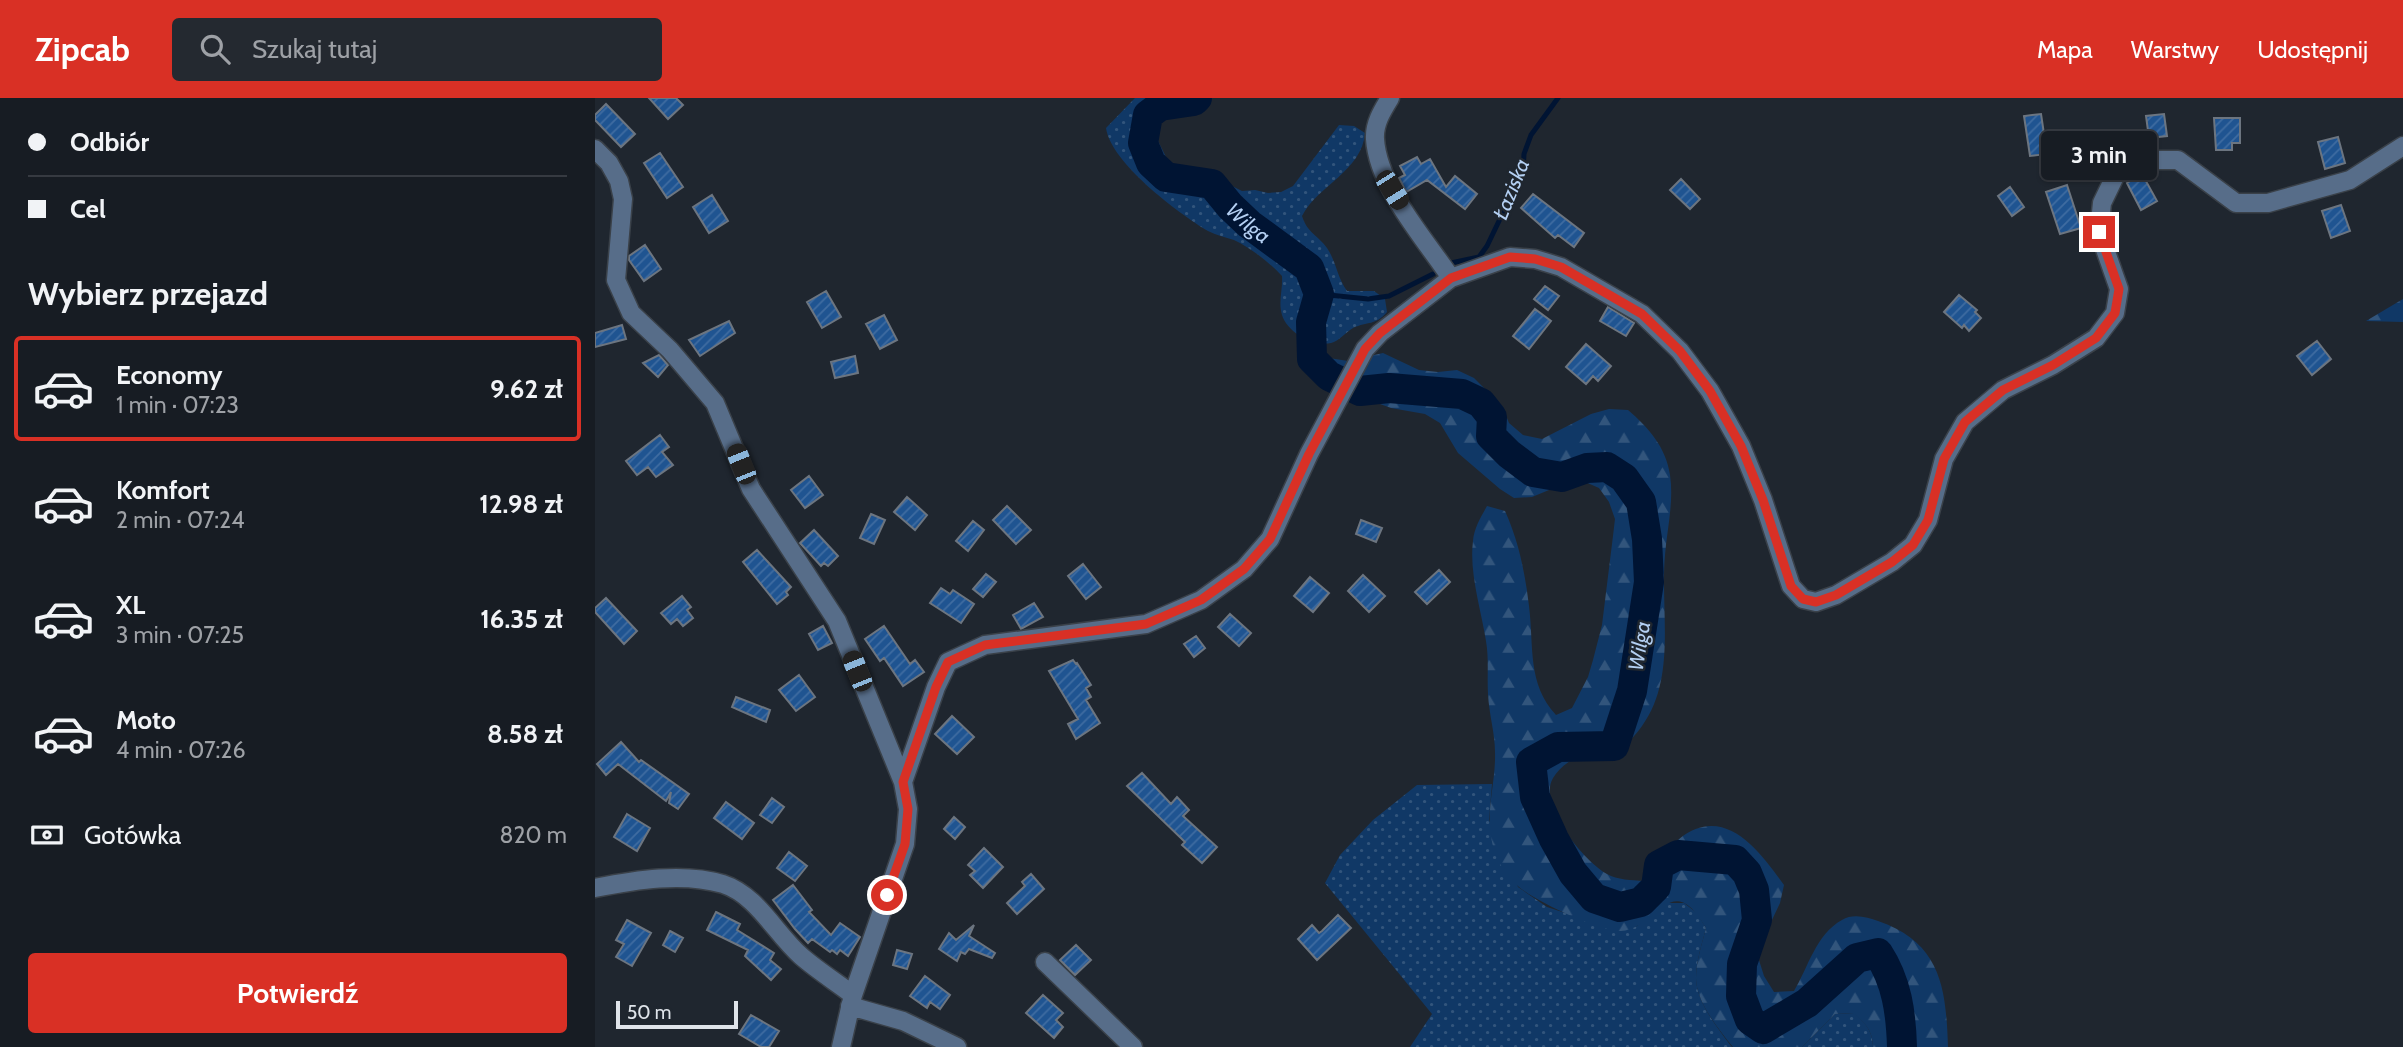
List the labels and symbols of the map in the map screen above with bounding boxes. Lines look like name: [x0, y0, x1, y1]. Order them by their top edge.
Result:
callout: 3 min: [2041, 130, 2157, 180]
water label: Łaziska: [1488, 155, 1534, 223]
car: [1372, 167, 1413, 213]
water label: Wilga: [1221, 197, 1275, 248]
route end: [2083, 216, 2115, 248]
car: [724, 441, 759, 487]
water label: Wilga: [1623, 620, 1655, 672]
car: [840, 648, 875, 694]
route start: [871, 879, 903, 911]
scale bar: [616, 998, 739, 1030]

